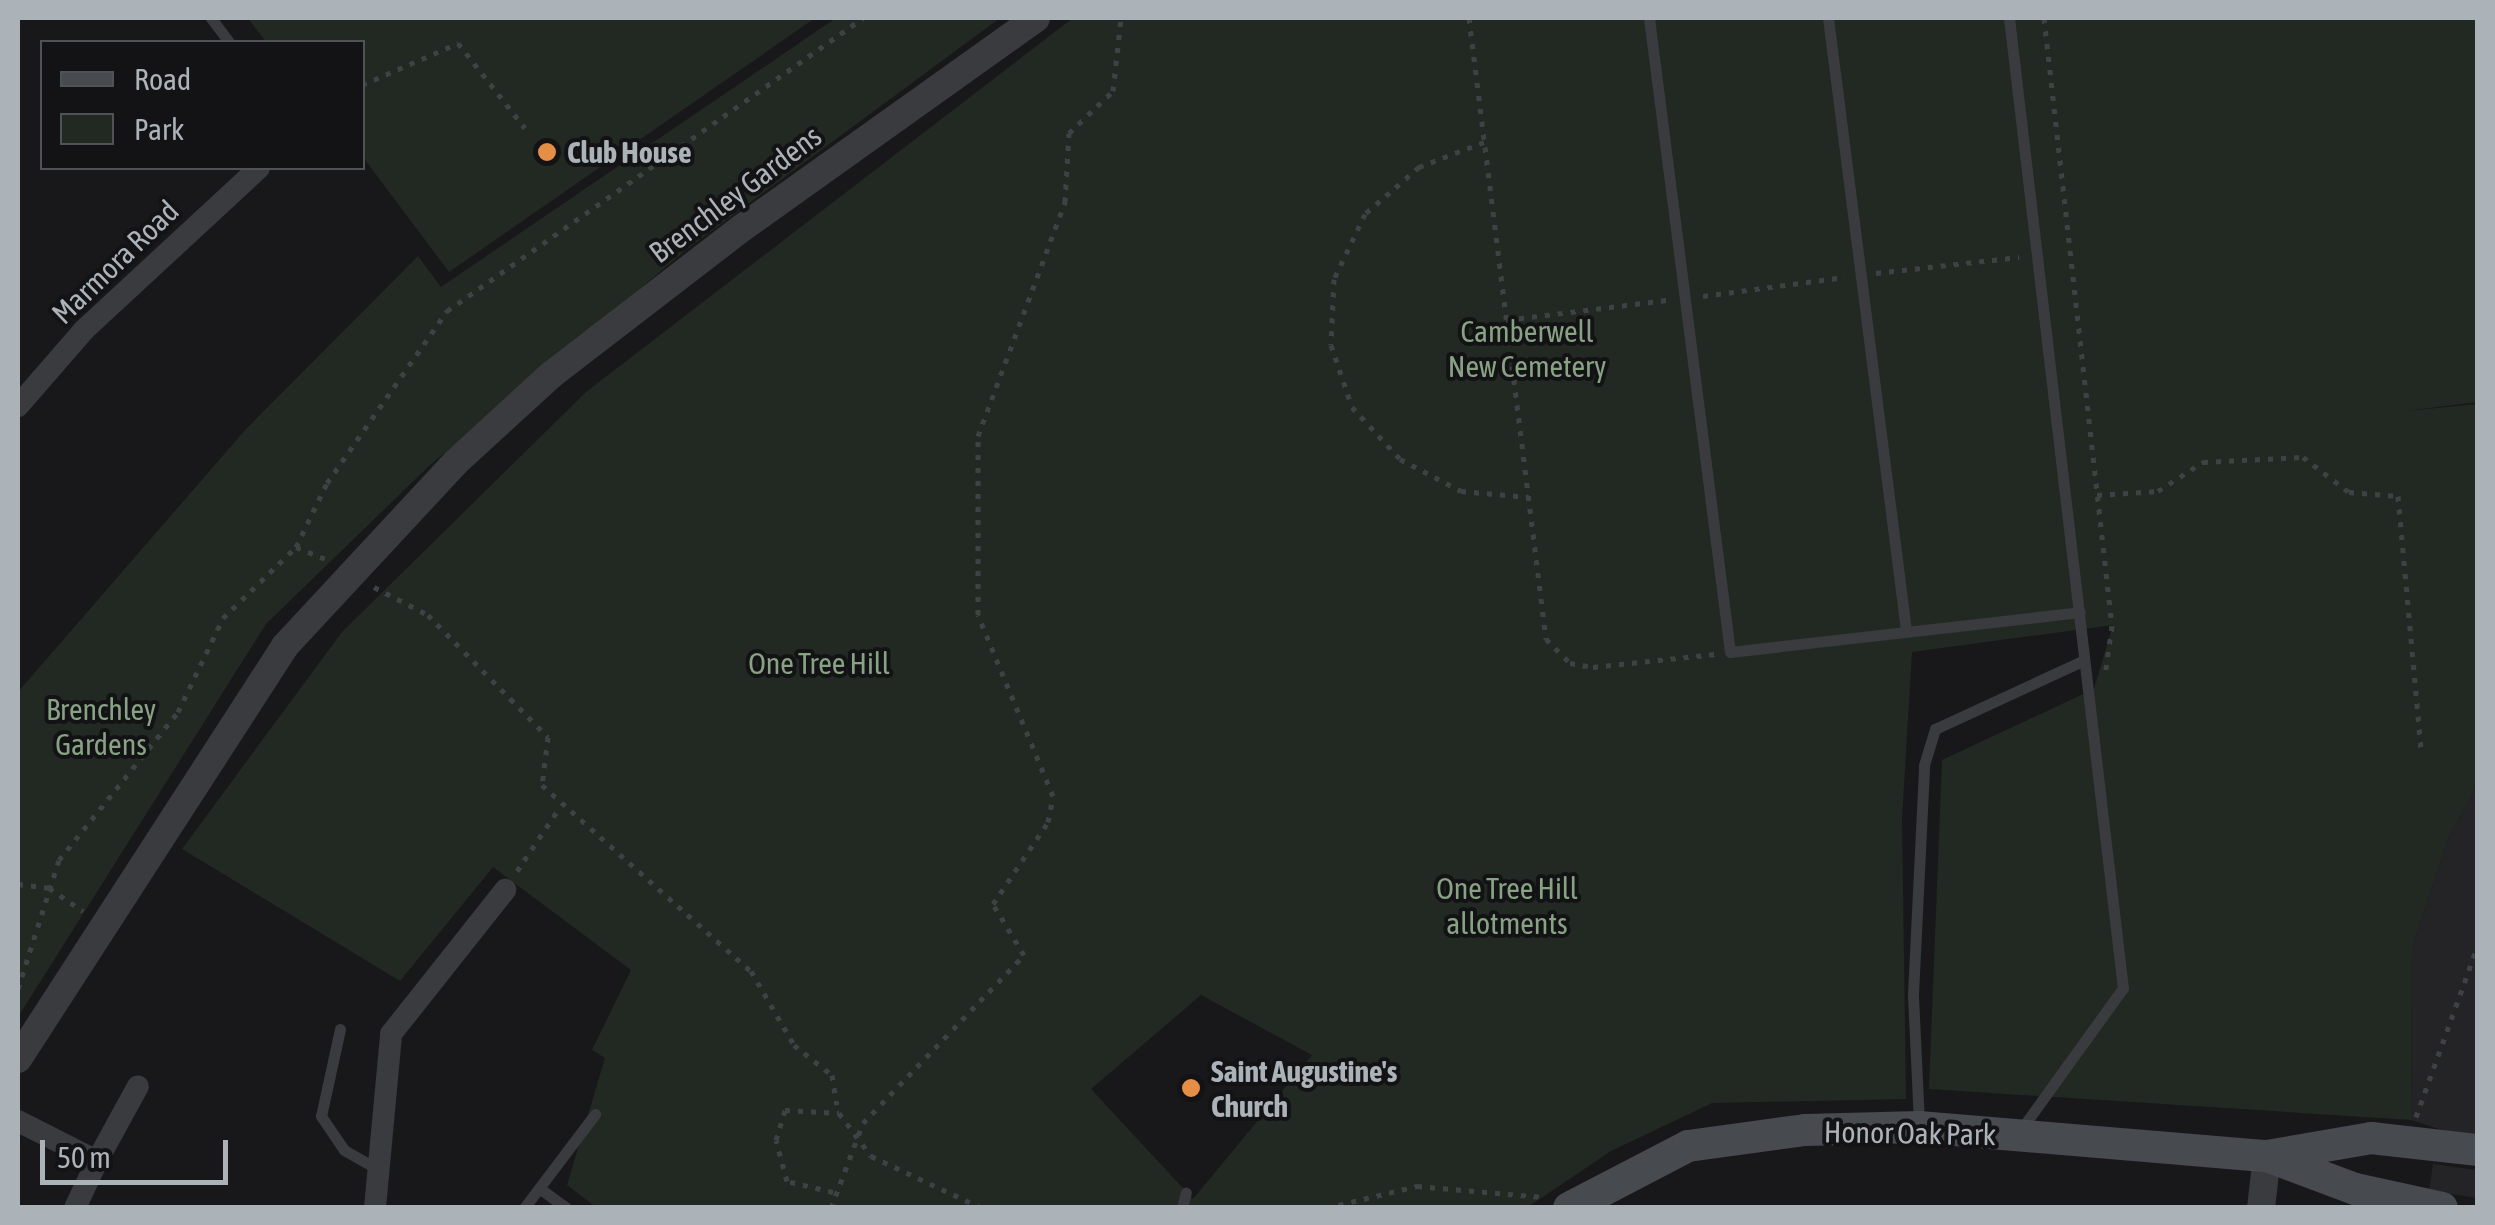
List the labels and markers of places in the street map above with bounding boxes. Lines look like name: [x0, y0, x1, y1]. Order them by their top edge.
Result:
place label: Club House: [567, 134, 691, 170]
marker: Club House: [536, 141, 558, 163]
place label: Saint Augustine's Church: [1211, 1053, 1397, 1124]
marker: Saint Augustine's Church: [1180, 1077, 1202, 1099]

